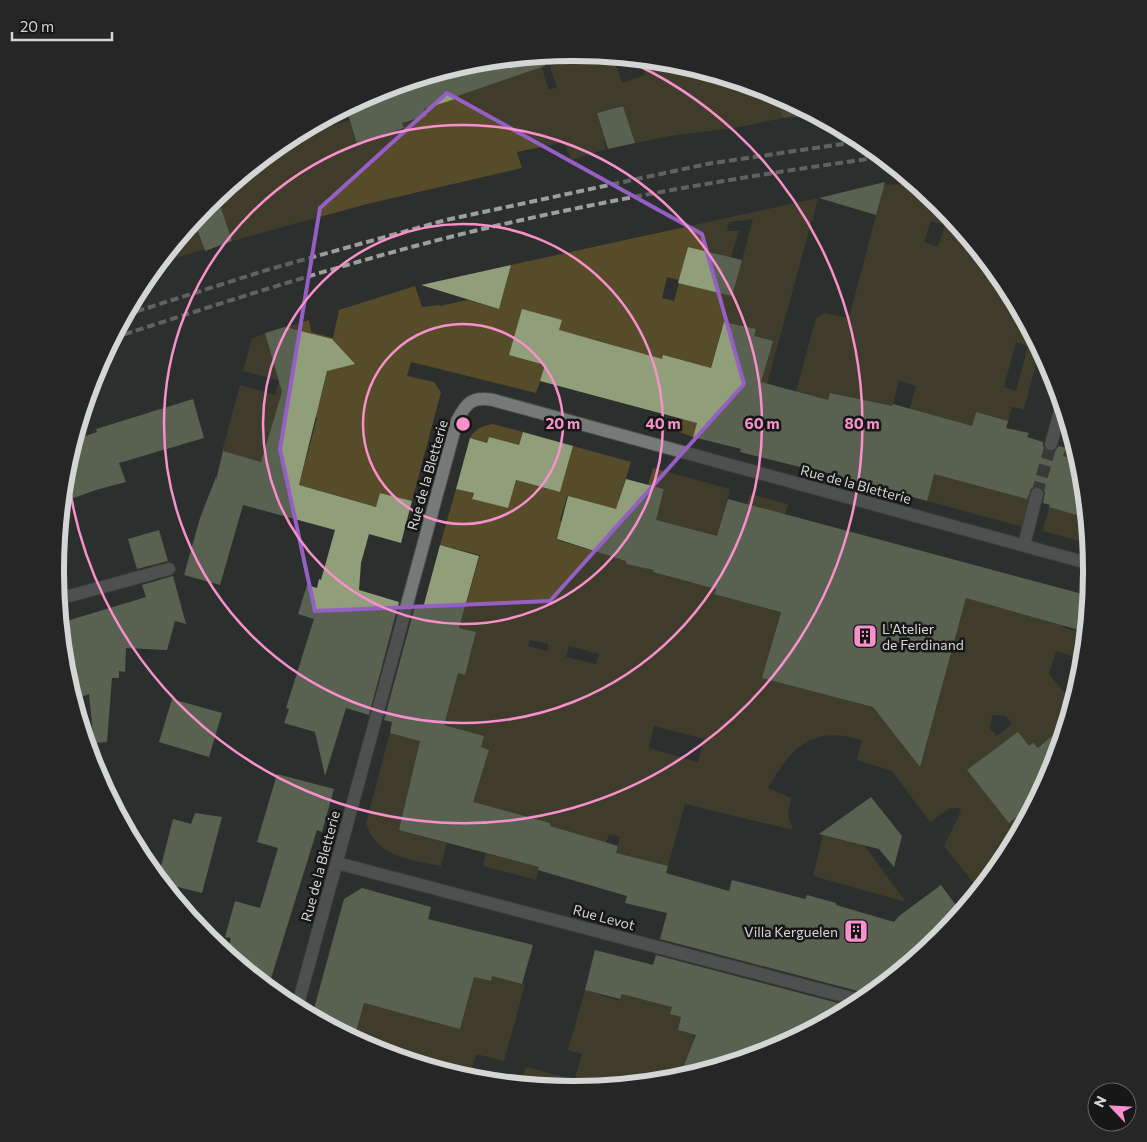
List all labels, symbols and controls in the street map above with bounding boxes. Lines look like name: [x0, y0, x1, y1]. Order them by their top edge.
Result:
scale bar: [12, 10, 112, 42]
text: 20 m: [20, 17, 54, 35]
text: 20 m: [546, 414, 580, 432]
text: 40 m: [645, 414, 681, 432]
text: 60 m: [744, 414, 780, 432]
text: 80 m: [844, 414, 880, 432]
centre of rings: [454, 415, 472, 433]
street label: Rue de la Bletterie: [403, 418, 451, 532]
street label: Rue de la Bletterie: [799, 461, 913, 507]
place label: L'Atelier de Ferdinand: [882, 620, 964, 653]
building icon: L'Atelier de Ferdinand: [852, 623, 878, 649]
street label: Rue de la Bletterie: [297, 809, 343, 923]
street label: Rue Levot: [571, 901, 637, 933]
building icon: Villa Kerguelen: [843, 918, 869, 944]
place label: Villa Kerguelen: [744, 923, 838, 940]
north arrow: [1087, 1082, 1137, 1132]
text: N: [1090, 1093, 1110, 1110]

